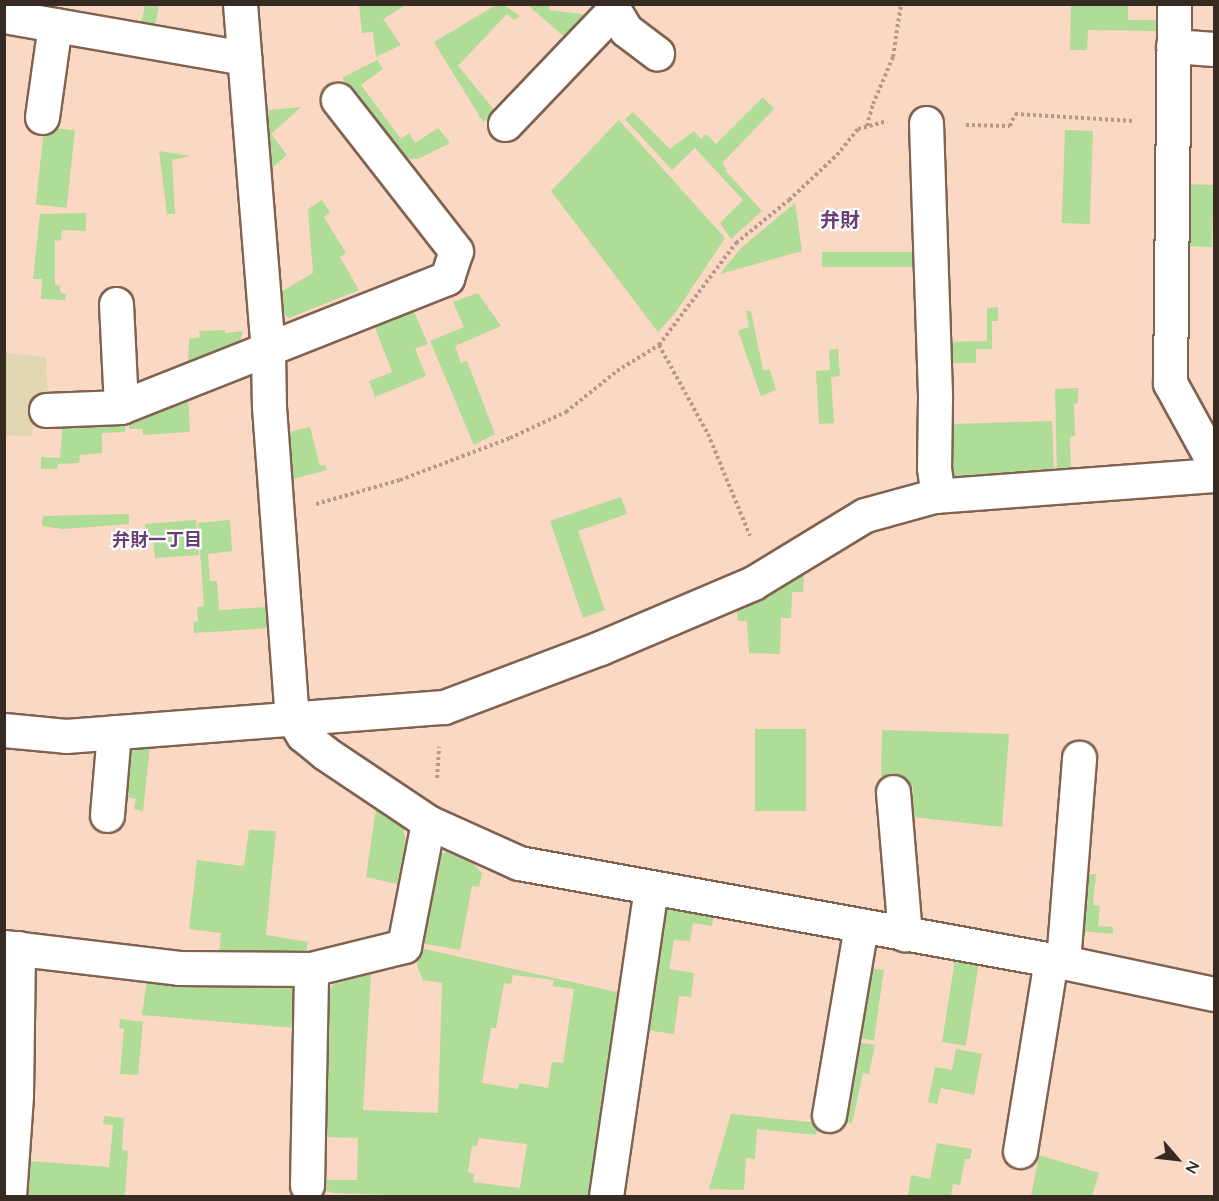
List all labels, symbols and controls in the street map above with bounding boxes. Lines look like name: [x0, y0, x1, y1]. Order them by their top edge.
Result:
district label: 弁財: [820, 207, 860, 231]
district label: 弁財一丁目: [112, 529, 202, 551]
north arrow: [1147, 1129, 1207, 1189]
text: N: [1181, 1158, 1204, 1177]

